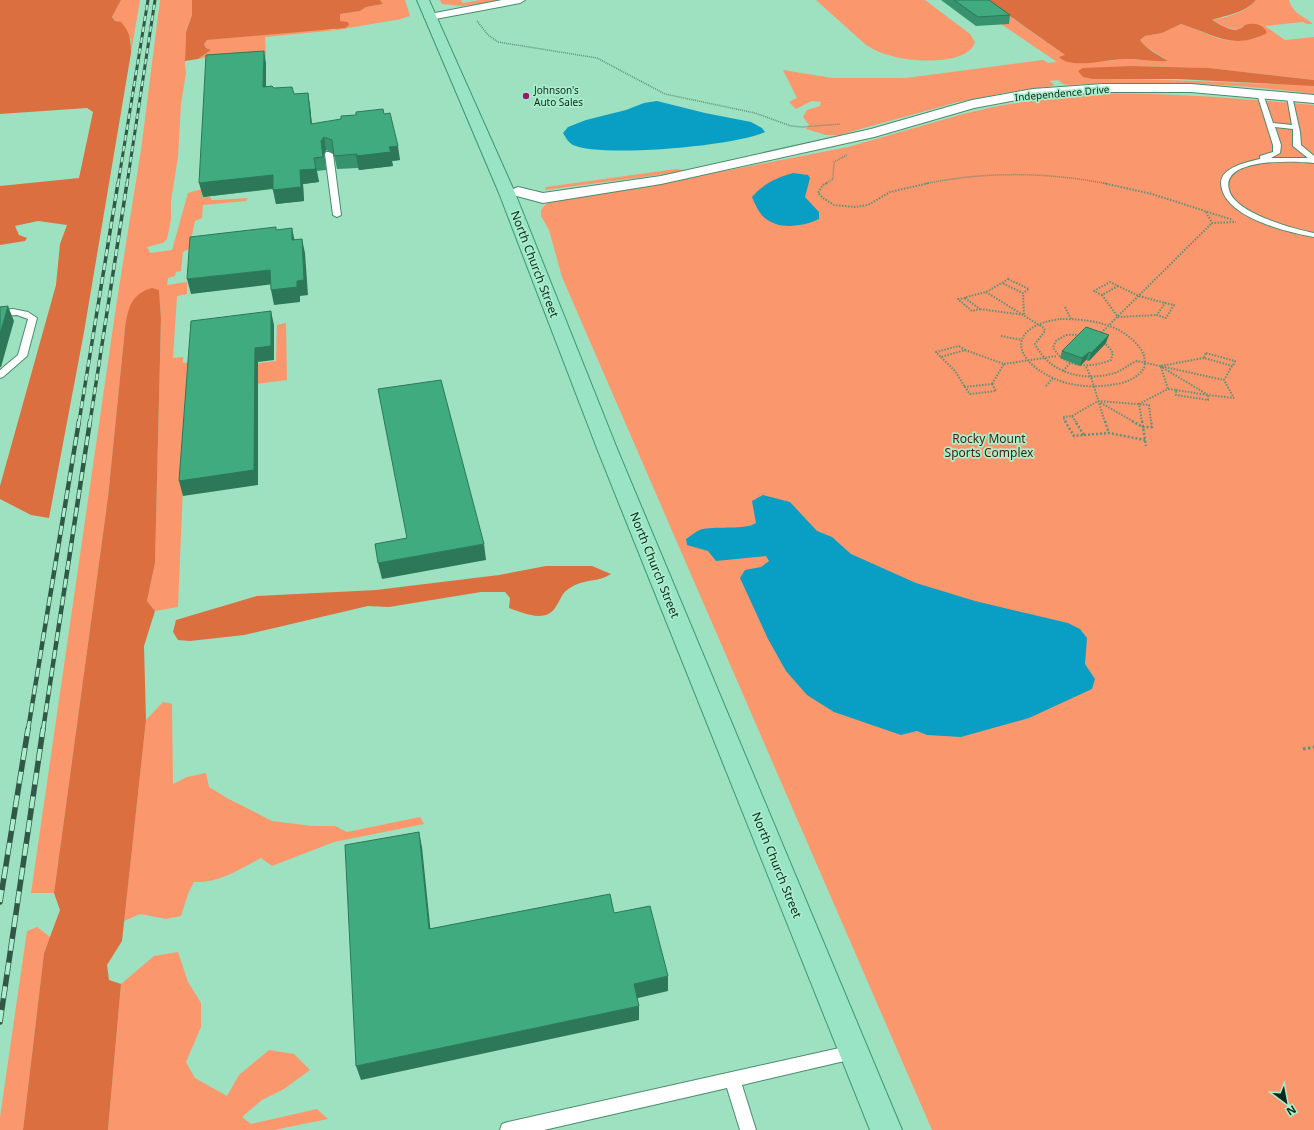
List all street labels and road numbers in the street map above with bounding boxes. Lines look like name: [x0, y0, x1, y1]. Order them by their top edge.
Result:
street label: Independence Drive: [1014, 82, 1110, 104]
street label: North Church Street: [507, 208, 563, 320]
street label: North Church Street: [626, 509, 684, 621]
street label: North Church Street: [748, 809, 806, 921]

